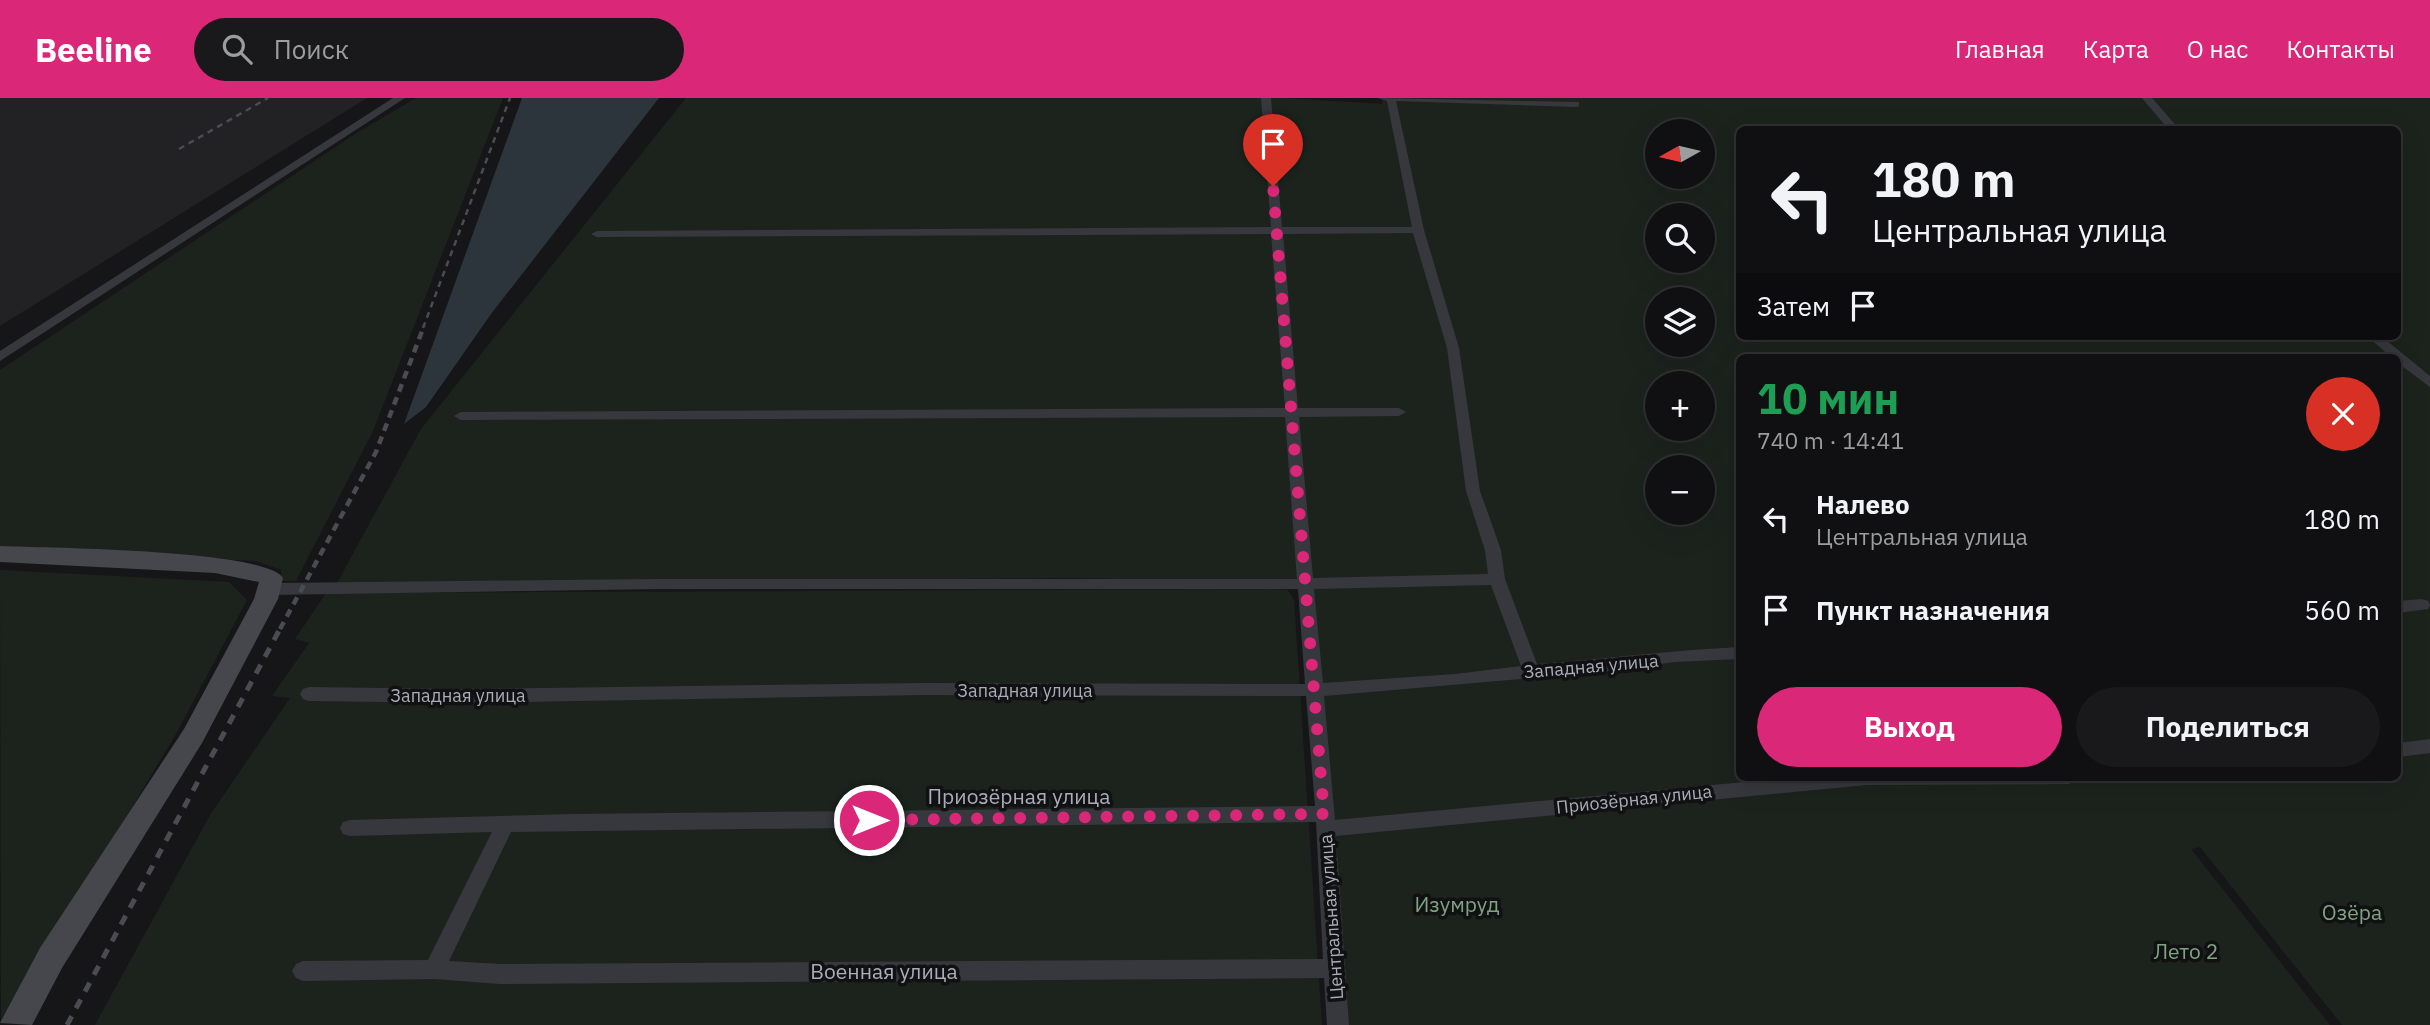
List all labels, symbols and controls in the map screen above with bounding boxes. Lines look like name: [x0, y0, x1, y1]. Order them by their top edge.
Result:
search box: [194, 18, 684, 81]
text: Beeline: [35, 28, 152, 71]
icon: search: [218, 30, 256, 68]
text: Поиск: [274, 32, 349, 66]
text: Главная: [1955, 33, 2045, 65]
text: Карта: [2083, 33, 2149, 65]
text: О нас: [2187, 33, 2248, 65]
text: Контакты: [2286, 33, 2395, 65]
pin: [1243, 114, 1303, 186]
north arrow: [1645, 119, 1715, 189]
map controls: [1645, 119, 1715, 525]
icon: arrive: [1254, 125, 1292, 163]
text: 180 m: [1872, 147, 2016, 210]
icon: left: [1757, 154, 1848, 245]
button: search: [1645, 203, 1715, 273]
text: Центральная улица: [1872, 209, 2167, 251]
button: layers: [1645, 287, 1715, 357]
icon: arrive: [1844, 287, 1882, 325]
text: Затем: [1757, 289, 1830, 323]
button: +: [1645, 371, 1715, 441]
text: 10 мин: [1757, 371, 1899, 426]
button: close: [2306, 377, 2380, 451]
text: 740 m · 14:41: [1757, 425, 1904, 455]
button: −: [1645, 455, 1715, 525]
text: Налево: [1816, 487, 1910, 521]
icon: left: [1757, 500, 1795, 538]
text: 180 m: [2304, 502, 2380, 536]
text: Центральная улица: [1816, 521, 2028, 551]
icon: arrive: [1757, 591, 1795, 629]
text: Пункт назначения: [1816, 593, 2050, 627]
text: 560 m: [2304, 593, 2380, 627]
street label: Западная улица: [1523, 649, 1660, 683]
street label: Западная улица: [957, 679, 1093, 702]
street label: Западная улица: [390, 684, 526, 707]
button: Выход: [1757, 687, 2062, 767]
button: Поделиться: [2076, 687, 2380, 767]
street label: Приозёрная улица: [1555, 779, 1714, 819]
street label: Приозёрная улица: [928, 782, 1110, 810]
position arrow: [832, 783, 906, 857]
street label: Центральная улица: [1314, 833, 1348, 1000]
park label: Изумруд: [1414, 890, 1500, 918]
park label: Озёра: [2322, 898, 2382, 926]
park label: Лето 2: [2154, 937, 2218, 965]
street label: Военная улица: [810, 957, 958, 985]

